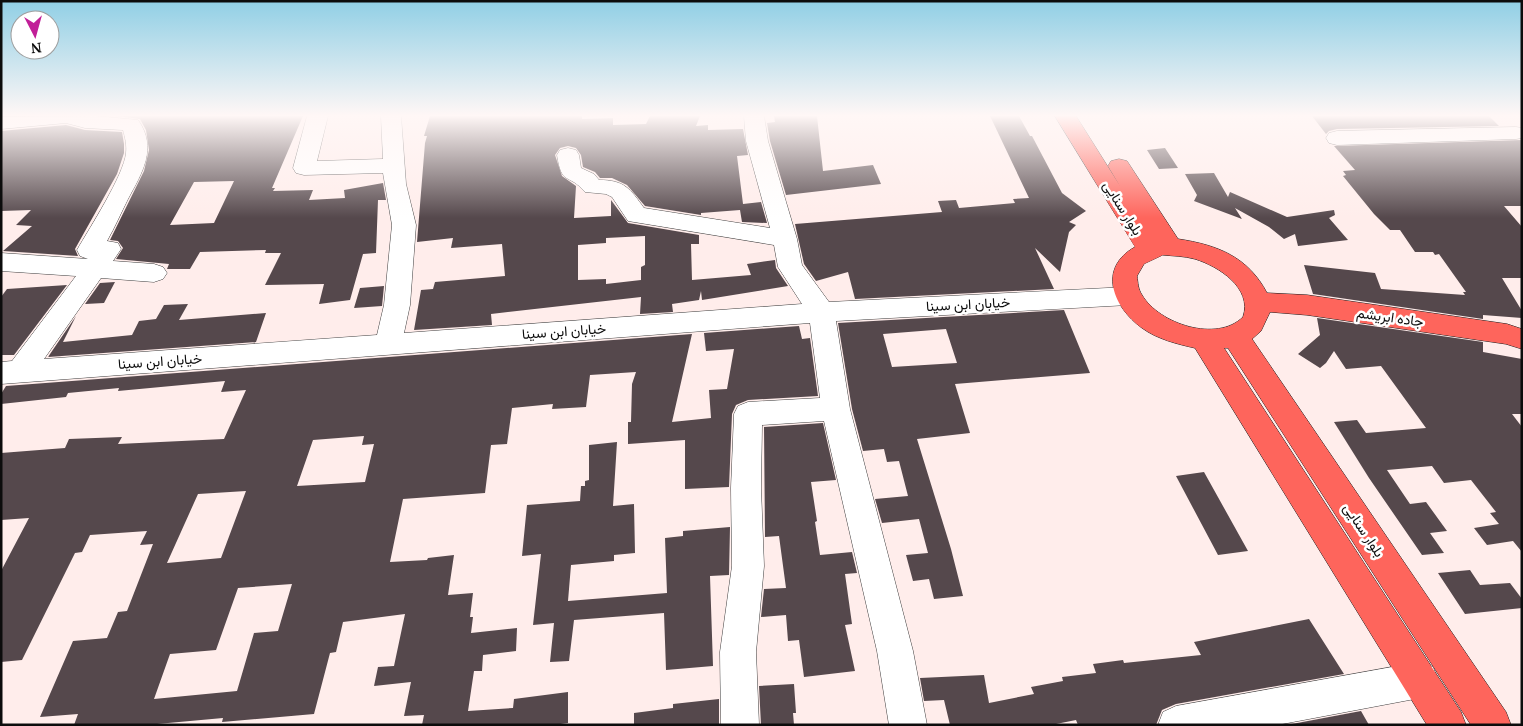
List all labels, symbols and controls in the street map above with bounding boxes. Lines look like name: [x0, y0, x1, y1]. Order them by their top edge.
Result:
north arrow: [10, 10, 60, 60]
text: N: [30, 38, 43, 58]
street label: بلوار سنایی: [1099, 177, 1148, 239]
street label: خیابان ابن سینا: [925, 292, 1010, 315]
street label: جاده ابریشم: [1355, 302, 1425, 331]
street label: خیابان ابن سینا: [521, 318, 607, 343]
street label: خیابان ابن سینا: [117, 348, 203, 373]
street label: بلوار سنایی: [1339, 499, 1389, 560]

